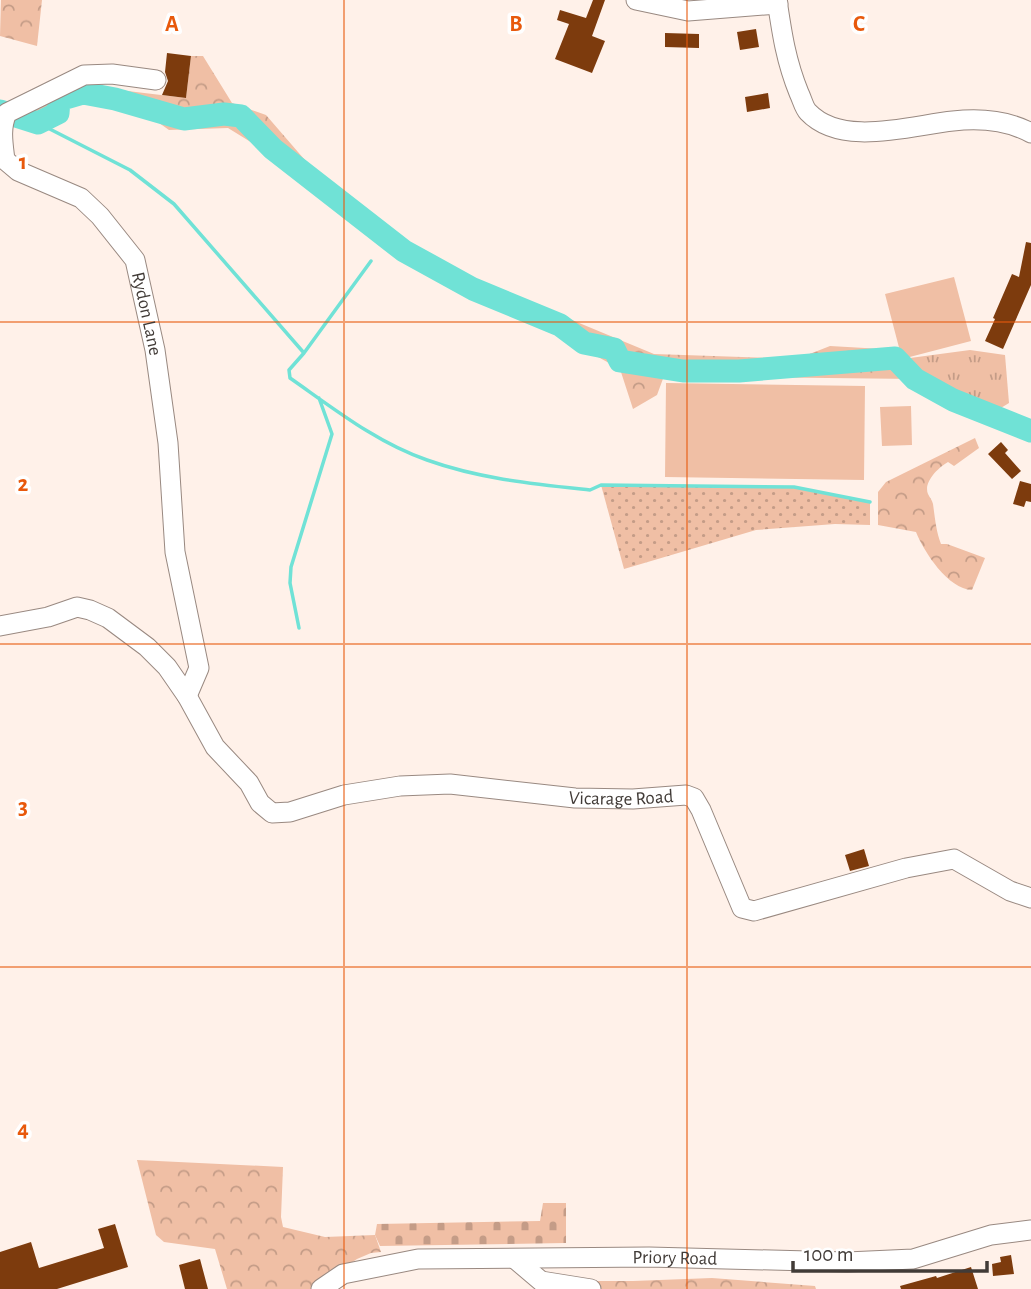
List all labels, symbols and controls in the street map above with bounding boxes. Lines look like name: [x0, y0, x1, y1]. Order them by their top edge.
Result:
text: A: [165, 13, 179, 36]
text: B: [509, 13, 523, 36]
text: C: [853, 13, 865, 36]
text: 1: [19, 151, 27, 174]
street label: Rydon Lane: [128, 270, 165, 357]
text: 2: [18, 473, 29, 496]
street label: Vicarage Road: [568, 786, 674, 809]
text: 3: [18, 796, 28, 819]
text: 4: [17, 1118, 29, 1141]
scale bar: [793, 1230, 987, 1274]
text: 100 m: [804, 1244, 854, 1265]
street label: Priory Road: [632, 1247, 718, 1268]

